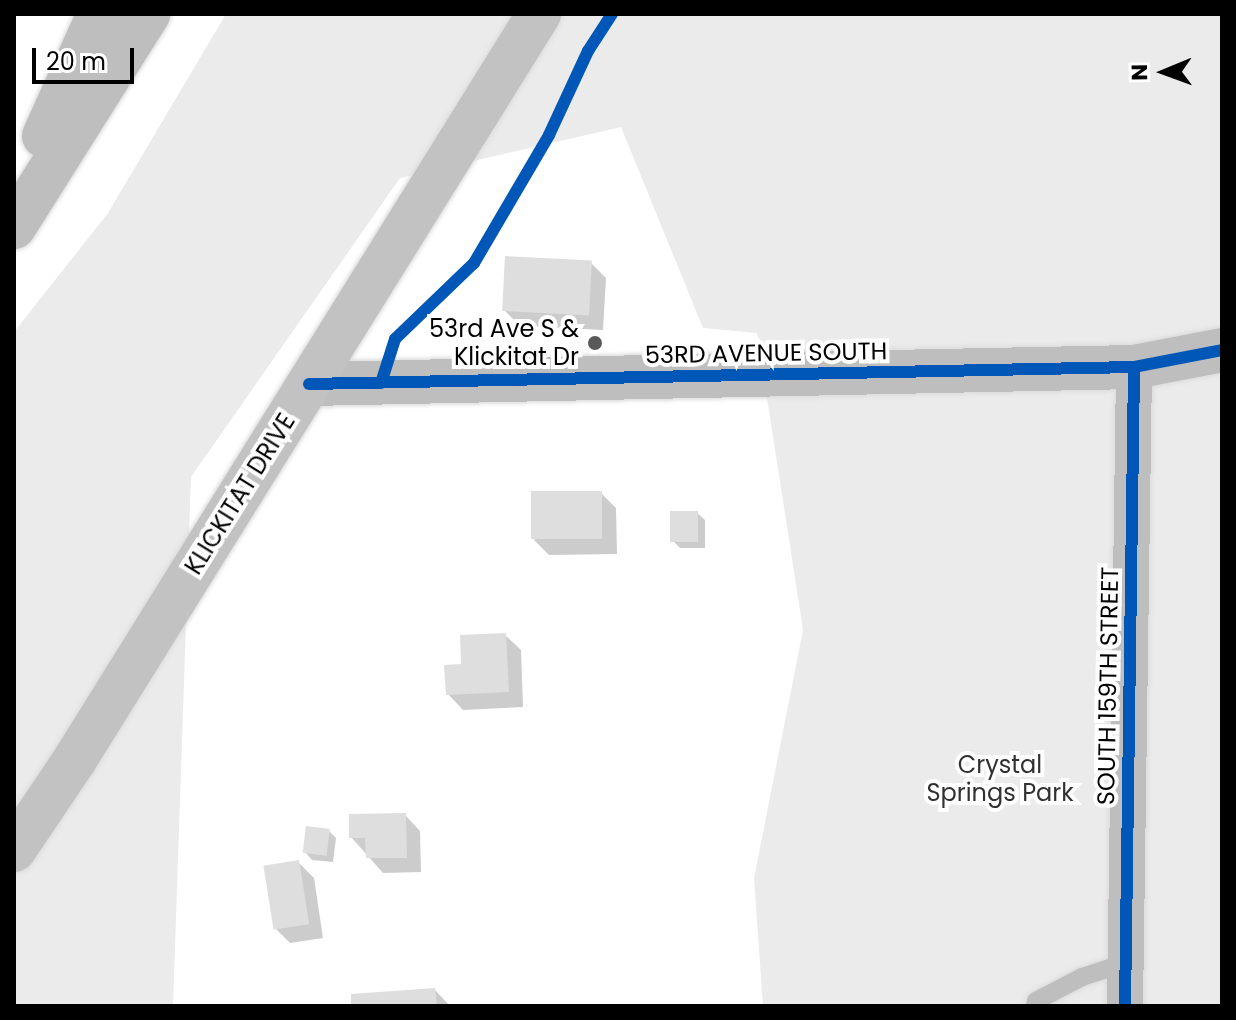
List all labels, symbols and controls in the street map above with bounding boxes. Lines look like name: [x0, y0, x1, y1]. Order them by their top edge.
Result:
scale bar: [36, 32, 138, 82]
north arrow: [1124, 32, 1204, 112]
text: 20 m: [46, 45, 106, 78]
text: N: [1124, 64, 1155, 81]
place label: 53rd Ave S & Klickitat Dr: [429, 315, 579, 371]
marker: 53rd Ave S & Klickitat Dr: [586, 334, 604, 352]
street label: 53RD AVENUE SOUTH: [645, 336, 887, 370]
street label: KLICKITAT DRIVE: [179, 408, 301, 580]
street label: SOUTH 159TH STREET: [1092, 567, 1124, 805]
park label: Crystal Springs Park: [926, 751, 1074, 807]

